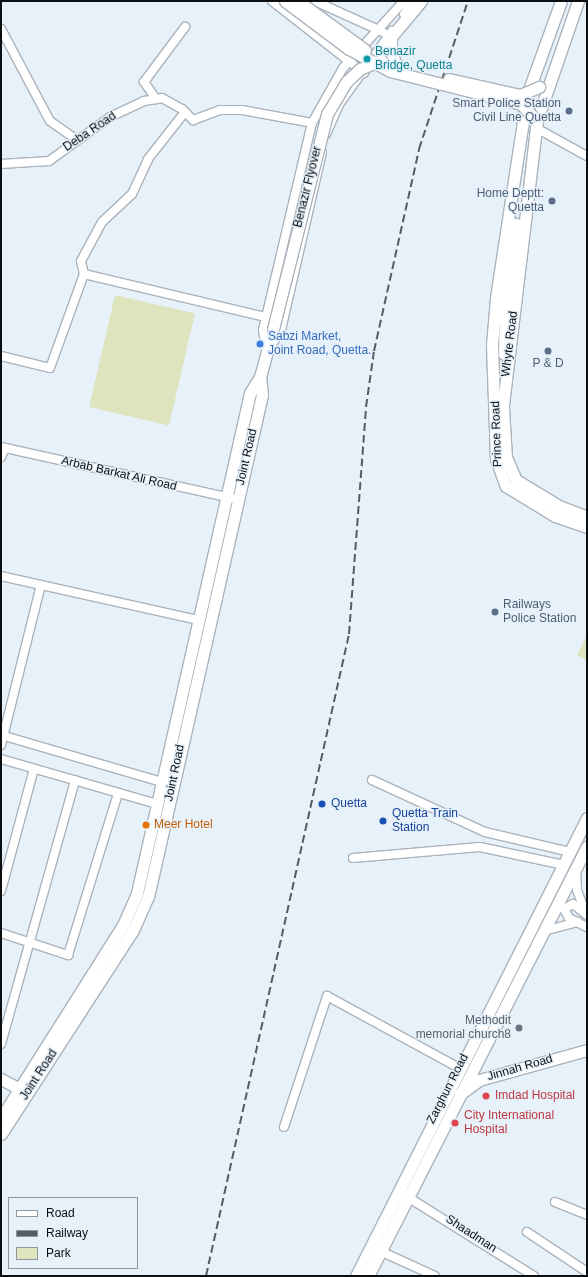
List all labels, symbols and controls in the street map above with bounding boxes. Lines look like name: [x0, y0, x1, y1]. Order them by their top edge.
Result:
place label: Benazir Bridge, Quetta: [375, 45, 452, 73]
marker: Benazir Bridge, Quetta: [362, 54, 372, 64]
place label: Smart Police Station Civil Line Quetta: [452, 97, 561, 125]
marker: Smart Police Station Civil Line Quetta: [564, 106, 574, 116]
street label: Deba Road: [61, 109, 119, 155]
street label: Benazir Flyover: [291, 145, 325, 229]
place label: Home Deptt: Quetta: [477, 187, 544, 215]
marker: Home Deptt: Quetta: [547, 196, 557, 206]
street label: Whyte Road: [499, 310, 521, 378]
place label: Sabzi Market, Joint Road, Quetta.: [268, 330, 371, 358]
marker: Sabzi Market, Joint Road, Quetta.: [255, 339, 265, 349]
marker: P & D: [543, 346, 553, 356]
place label: P & D: [532, 357, 564, 371]
street label: Prince Road: [489, 401, 505, 467]
street label: Joint Road: [234, 427, 260, 487]
street label: Arbab Barkat Ali Road: [60, 454, 178, 494]
place label: Railways Police Station: [503, 598, 576, 626]
marker: Railways Police Station: [490, 607, 500, 617]
street label: Joint Road: [162, 743, 188, 803]
place label: Quetta: [331, 797, 367, 811]
marker: Quetta: [316, 798, 328, 810]
place label: Quetta Train Station: [392, 807, 458, 835]
marker: Quetta Train Station: [377, 815, 389, 827]
place label: Meer Hotel: [154, 818, 213, 832]
marker: Meer Hotel: [141, 820, 151, 830]
place label: Methodit memorial church8: [416, 1014, 511, 1042]
marker: Methodit memorial church8: [514, 1023, 524, 1033]
street label: Joint Road: [17, 1047, 61, 1103]
street label: Zarghun Road: [424, 1052, 472, 1126]
street label: Jinnah Road: [486, 1052, 554, 1084]
place label: Imdad Hospital: [495, 1089, 575, 1103]
marker: Imdad Hospital: [480, 1090, 492, 1102]
place label: City International Hospital: [464, 1109, 554, 1137]
marker: City International Hospital: [449, 1117, 461, 1129]
legend: [8, 1197, 138, 1269]
text: Road: [46, 1206, 75, 1220]
street label: Shaadman: [443, 1212, 499, 1256]
text: Railway: [46, 1226, 88, 1240]
text: Park: [46, 1246, 71, 1260]

